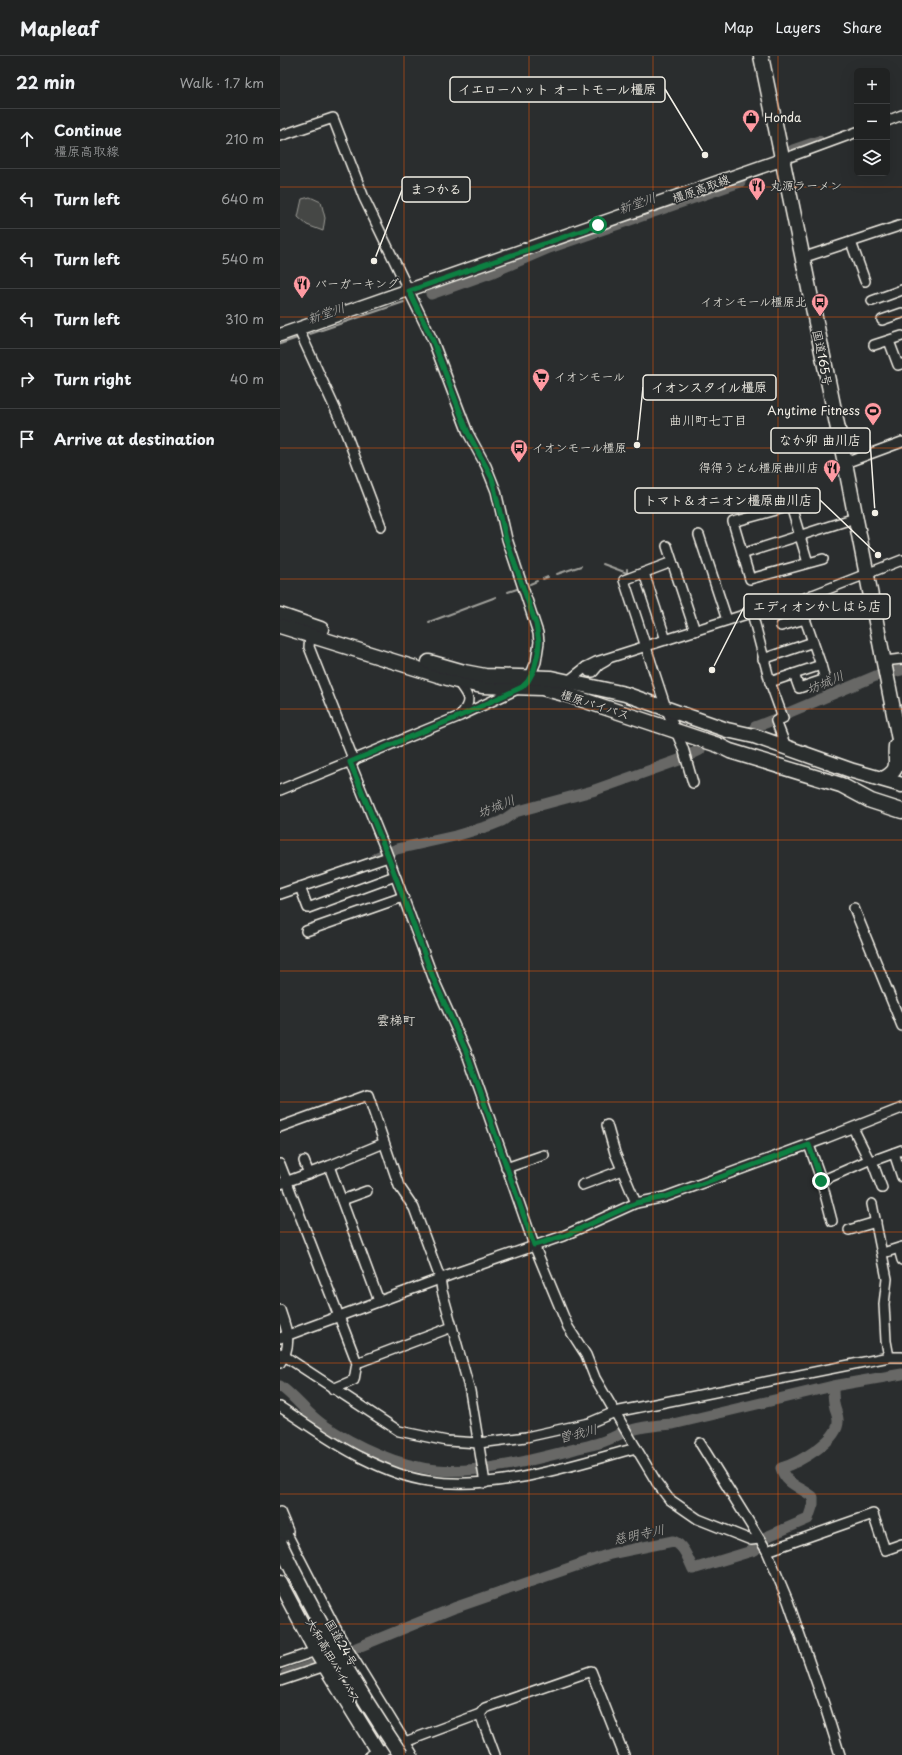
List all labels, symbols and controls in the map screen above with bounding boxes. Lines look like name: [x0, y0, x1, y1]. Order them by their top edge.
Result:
text: Mapleaf: [20, 14, 98, 42]
text: Map: [724, 17, 754, 38]
text: Layers: [776, 17, 821, 38]
text: Share: [843, 17, 882, 38]
map controls: [854, 68, 890, 176]
button: +: [854, 68, 890, 104]
text: 22 min: [16, 69, 75, 95]
text: Walk · 1.7 km: [180, 73, 264, 92]
callout: イエローハット オートモール橿原: [450, 77, 665, 102]
text: イエローハット オートモール橿原: [458, 79, 656, 98]
button: −: [854, 104, 890, 140]
shop icon: Honda: [741, 108, 761, 133]
place label: Honda: [764, 108, 802, 126]
text: Continue: [54, 118, 122, 141]
icon: ahead: [16, 128, 38, 150]
text: 210 m: [225, 129, 264, 148]
button: layers: [854, 140, 890, 176]
text: 橿原高取線: [54, 141, 119, 160]
street label: 橿原高取線: [669, 169, 732, 207]
restaurant icon: 丸源ラーメン: [747, 176, 767, 201]
place label: 丸源ラーメン: [770, 176, 842, 194]
callout: まつかる: [402, 177, 470, 202]
text: まつかる: [410, 179, 462, 198]
text: Turn left: [54, 187, 120, 210]
water label: 新堂川: [615, 187, 658, 218]
icon: left: [16, 188, 38, 210]
text: 640 m: [221, 189, 264, 208]
route start: [589, 216, 607, 234]
text: Turn left: [54, 247, 120, 270]
icon: left: [16, 248, 38, 270]
text: 540 m: [221, 249, 264, 268]
restaurant icon: バーガーキング: [292, 274, 312, 299]
place label: バーガーキング: [315, 274, 399, 292]
place label: イオンモール橿原北: [700, 292, 807, 310]
bus stop icon: イオンモール橿原北: [810, 292, 830, 317]
water label: 新堂川: [304, 297, 347, 328]
text: Turn left: [54, 307, 120, 330]
icon: left: [16, 308, 38, 330]
text: 310 m: [225, 309, 264, 328]
street label: 国道165号: [809, 328, 837, 388]
text: Turn right: [54, 367, 131, 390]
supermarket icon: イオンモール: [531, 367, 551, 392]
place label: イオンモール: [554, 367, 625, 385]
icon: right: [16, 368, 38, 390]
text: 40 m: [230, 369, 264, 388]
callout: イオンスタイル橿原: [643, 375, 776, 400]
text: イオンスタイル橿原: [651, 377, 767, 396]
place label: Anytime Fitness: [767, 401, 860, 419]
sports icon: Anytime Fitness: [863, 401, 883, 426]
district label: 曲川町七丁目: [669, 410, 747, 429]
text: Arrive at destination: [54, 427, 215, 450]
icon: arrive: [16, 428, 38, 450]
callout: なか卯 曲川店: [771, 428, 870, 453]
text: なか卯 曲川店: [779, 430, 861, 449]
bus stop icon: イオンモール橿原: [509, 438, 529, 463]
place label: イオンモール橿原: [532, 438, 627, 456]
place label: 得得うどん橿原曲川店: [699, 458, 819, 476]
restaurant icon: 得得うどん橿原曲川店: [822, 458, 842, 483]
callout: トマト＆オニオン橿原曲川店: [635, 488, 820, 513]
text: トマト＆オニオン橿原曲川店: [644, 490, 812, 509]
callout: エディオンかしはら店: [744, 594, 890, 619]
text: エディオンかしはら店: [753, 596, 881, 615]
water label: 坊城川: [803, 665, 846, 698]
street label: 橿原バイパス: [558, 684, 632, 724]
water label: 坊城川: [474, 789, 517, 822]
district label: 雲梯町: [376, 1010, 416, 1029]
route end: [812, 1172, 830, 1190]
water label: 曽我川: [557, 1419, 599, 1446]
water label: 慈明寺川: [611, 1519, 666, 1548]
street label: 大和高田バイパス: [302, 1615, 366, 1706]
street label: 国道24号: [321, 1615, 363, 1670]

